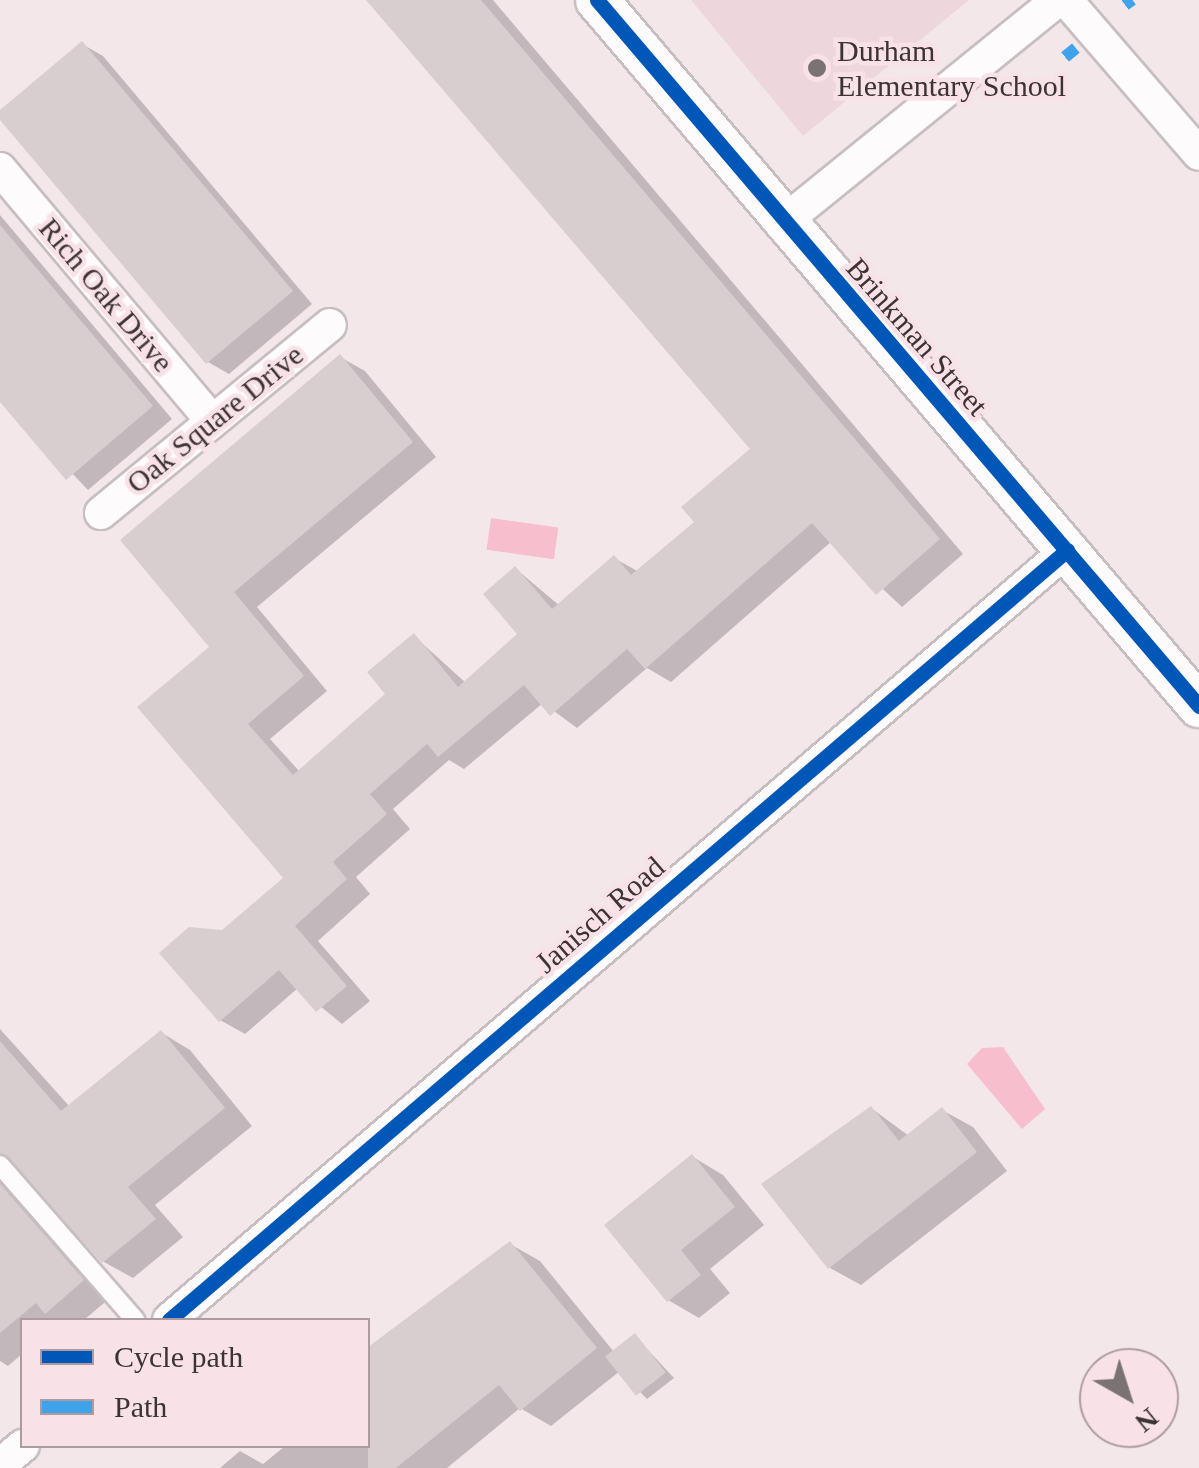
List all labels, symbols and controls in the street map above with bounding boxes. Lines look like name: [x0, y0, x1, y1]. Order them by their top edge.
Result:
place label: Durham Elementary School: [837, 33, 1066, 104]
marker: Durham Elementary School: [806, 57, 828, 79]
street label: Rich Oak Drive: [31, 211, 181, 379]
street label: Brinkman Street: [839, 251, 995, 423]
street label: Oak Square Drive: [120, 337, 310, 501]
street label: Janisch Road: [528, 849, 672, 981]
legend: [20, 1318, 370, 1448]
text: Cycle path: [114, 1340, 243, 1373]
north arrow: [1079, 1348, 1179, 1448]
text: Path: [114, 1390, 167, 1423]
text: N: [1129, 1402, 1165, 1439]

